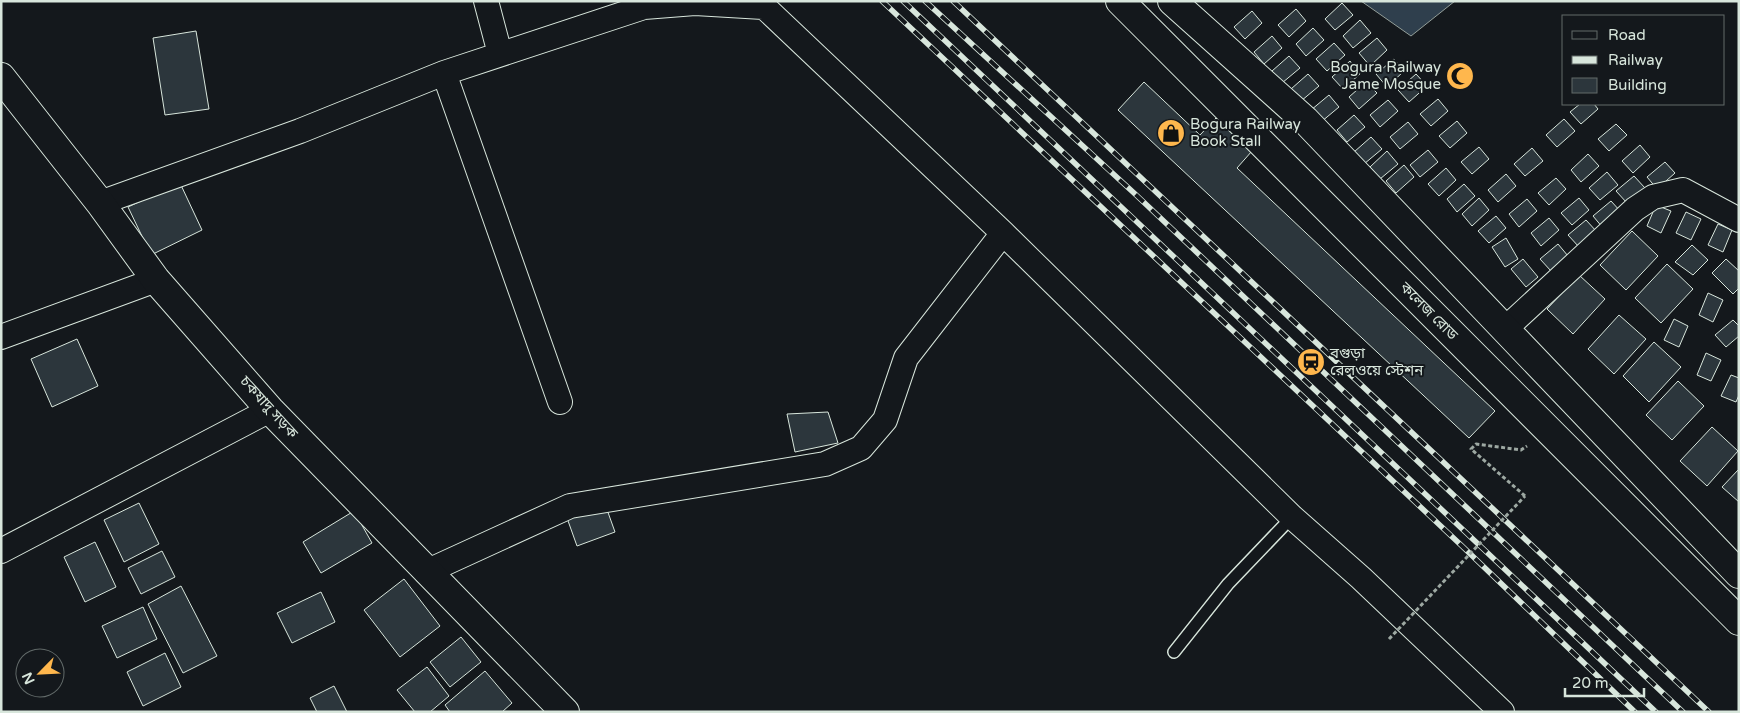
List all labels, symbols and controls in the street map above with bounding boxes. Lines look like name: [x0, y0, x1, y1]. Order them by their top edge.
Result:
legend: [1562, 15, 1725, 105]
text: Road: [1608, 26, 1646, 44]
text: Railway: [1608, 51, 1663, 69]
place label: Bogura Railway Jame Mosque: [1330, 58, 1441, 93]
mosque icon: Bogura Railway Jame Mosque: [1445, 61, 1475, 91]
text: Building: [1608, 76, 1667, 94]
place label: Bogura Railway Book Stall: [1190, 115, 1301, 150]
shop icon: Bogura Railway Book Stall: [1156, 118, 1186, 148]
street label: কলেজ রোড: [1396, 278, 1462, 344]
place label: বগুড়া রেলওয়ে স্টেশন: [1329, 344, 1424, 379]
station icon: বগুড়া রেলওয়ে স্টেশন: [1296, 347, 1326, 377]
street label: চকযাদু সড়ক: [236, 371, 302, 443]
north arrow: [15, 648, 65, 698]
scale bar: [1565, 666, 1644, 698]
text: N: [19, 669, 39, 687]
text: 20 m: [1572, 674, 1609, 692]

